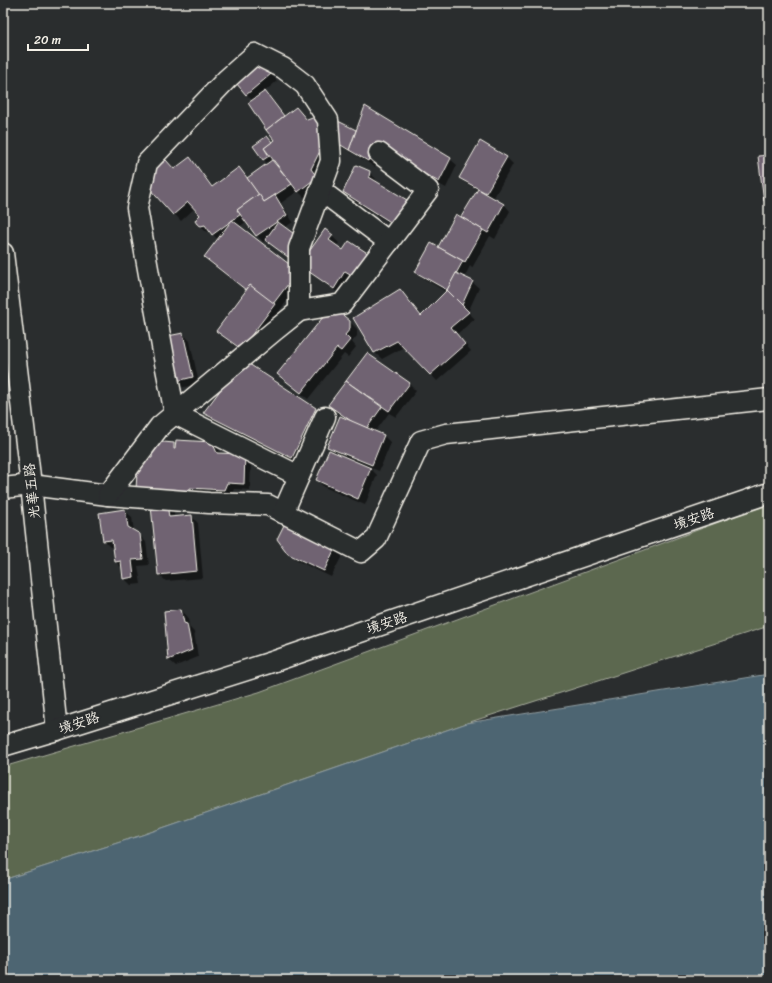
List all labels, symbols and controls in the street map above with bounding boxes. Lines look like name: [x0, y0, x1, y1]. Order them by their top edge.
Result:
scale bar: [28, 26, 88, 52]
text: 20 m: [34, 29, 61, 51]
street label: 光華五路: [17, 462, 47, 520]
street label: 境安路: [670, 500, 718, 538]
street label: 境安路: [363, 604, 411, 642]
street label: 境安路: [55, 705, 103, 741]

